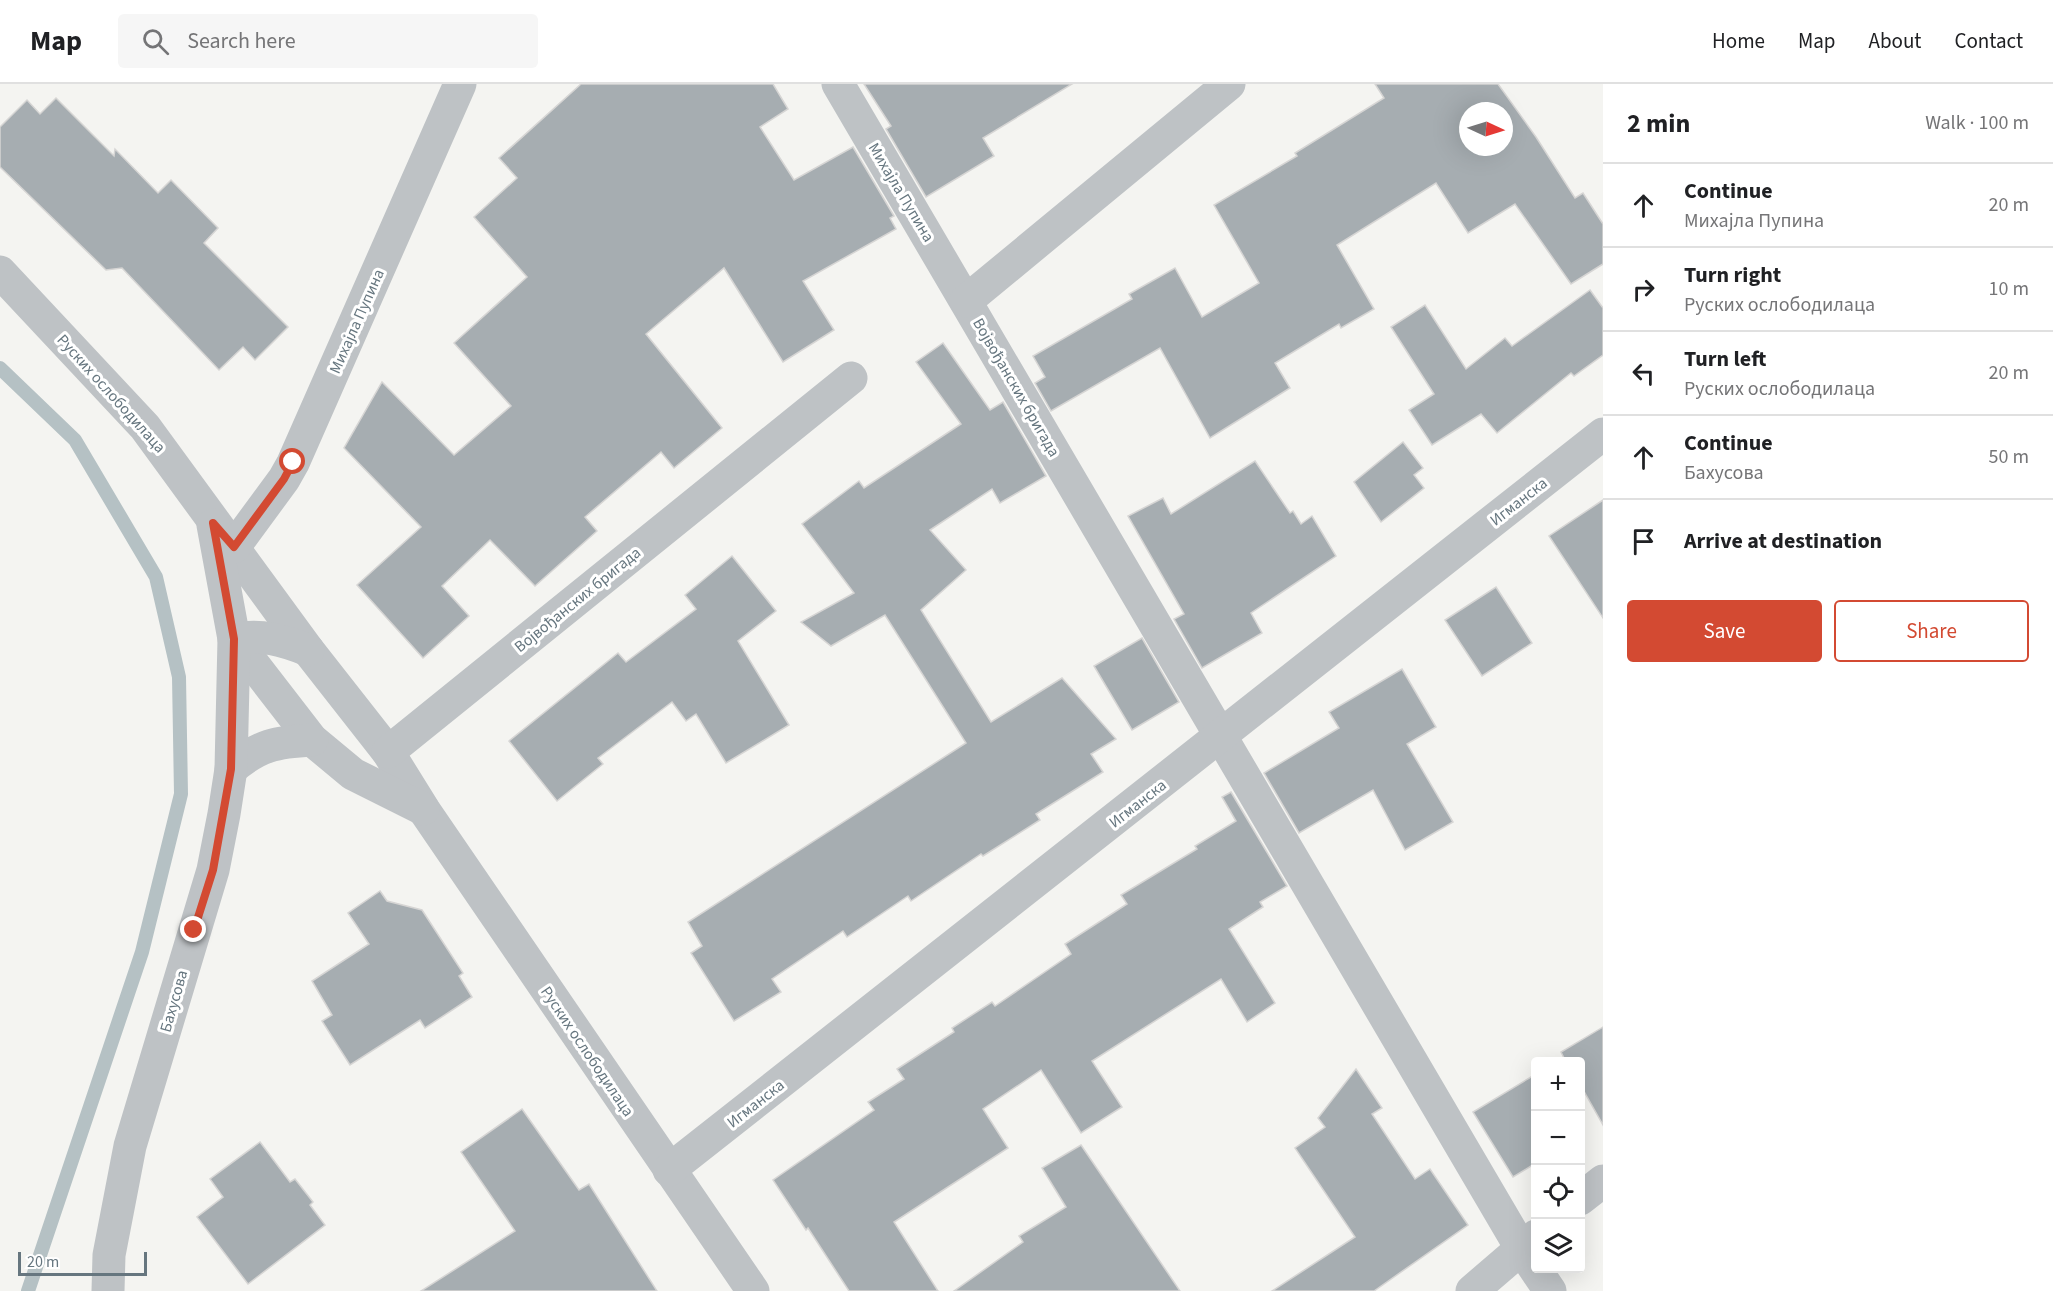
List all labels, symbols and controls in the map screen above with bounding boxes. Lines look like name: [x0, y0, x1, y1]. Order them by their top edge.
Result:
search box: [118, 14, 538, 68]
text: Map: [30, 21, 82, 61]
icon: search: [139, 25, 172, 58]
text: Search here: [187, 25, 296, 57]
text: Home: [1712, 26, 1765, 56]
text: Map: [1798, 26, 1836, 56]
text: About: [1869, 26, 1921, 56]
text: Contact: [1954, 26, 2023, 56]
north arrow: [1459, 102, 1513, 156]
text: 2 min: [1627, 105, 1690, 142]
text: Walk · 100 m: [1925, 109, 2029, 137]
street label: Михајла Пупина: [863, 139, 939, 246]
text: Continue: [1684, 175, 1773, 207]
icon: ahead: [1627, 189, 1660, 222]
text: 20 m: [1989, 191, 2029, 219]
text: Михајла Пупина: [1684, 207, 1824, 235]
text: Turn right: [1684, 259, 1781, 291]
street label: Михајла Пупина: [324, 266, 390, 377]
icon: right: [1627, 273, 1660, 306]
text: 10 m: [1989, 275, 2029, 303]
text: Руских ослободилаца: [1684, 291, 1875, 319]
street label: Војвођанских бригада: [967, 314, 1065, 461]
street label: Руских ослободилаца: [52, 329, 171, 458]
text: Turn left: [1684, 343, 1766, 375]
icon: left: [1627, 357, 1660, 390]
text: 20 m: [1989, 359, 2029, 387]
text: Руских ослободилаца: [1684, 375, 1875, 403]
text: Continue: [1684, 427, 1773, 459]
icon: ahead: [1627, 441, 1660, 474]
text: 50 m: [1989, 443, 2029, 471]
route start: [279, 448, 305, 474]
text: Бахусова: [1684, 459, 1764, 487]
street label: Игманска: [1485, 472, 1552, 531]
icon: arrive: [1627, 525, 1660, 558]
text: Arrive at destination: [1684, 525, 1882, 557]
street label: Војвођанских бригада: [510, 542, 645, 658]
button: Save: [1627, 600, 1822, 662]
button: Share: [1834, 600, 2029, 662]
street label: Игманска: [1104, 774, 1171, 833]
route end: [180, 916, 206, 942]
street label: Бахусова: [155, 968, 193, 1035]
street label: Руских ослободилаца: [535, 982, 639, 1121]
map controls: [1531, 1057, 1585, 1273]
button: +: [1531, 1057, 1585, 1111]
street label: Игманска: [722, 1074, 789, 1133]
button: −: [1531, 1111, 1585, 1165]
button: locate: [1531, 1165, 1585, 1219]
button: layers: [1531, 1219, 1585, 1273]
scale bar: [18, 1249, 147, 1276]
text: 20 m: [27, 1251, 59, 1273]

